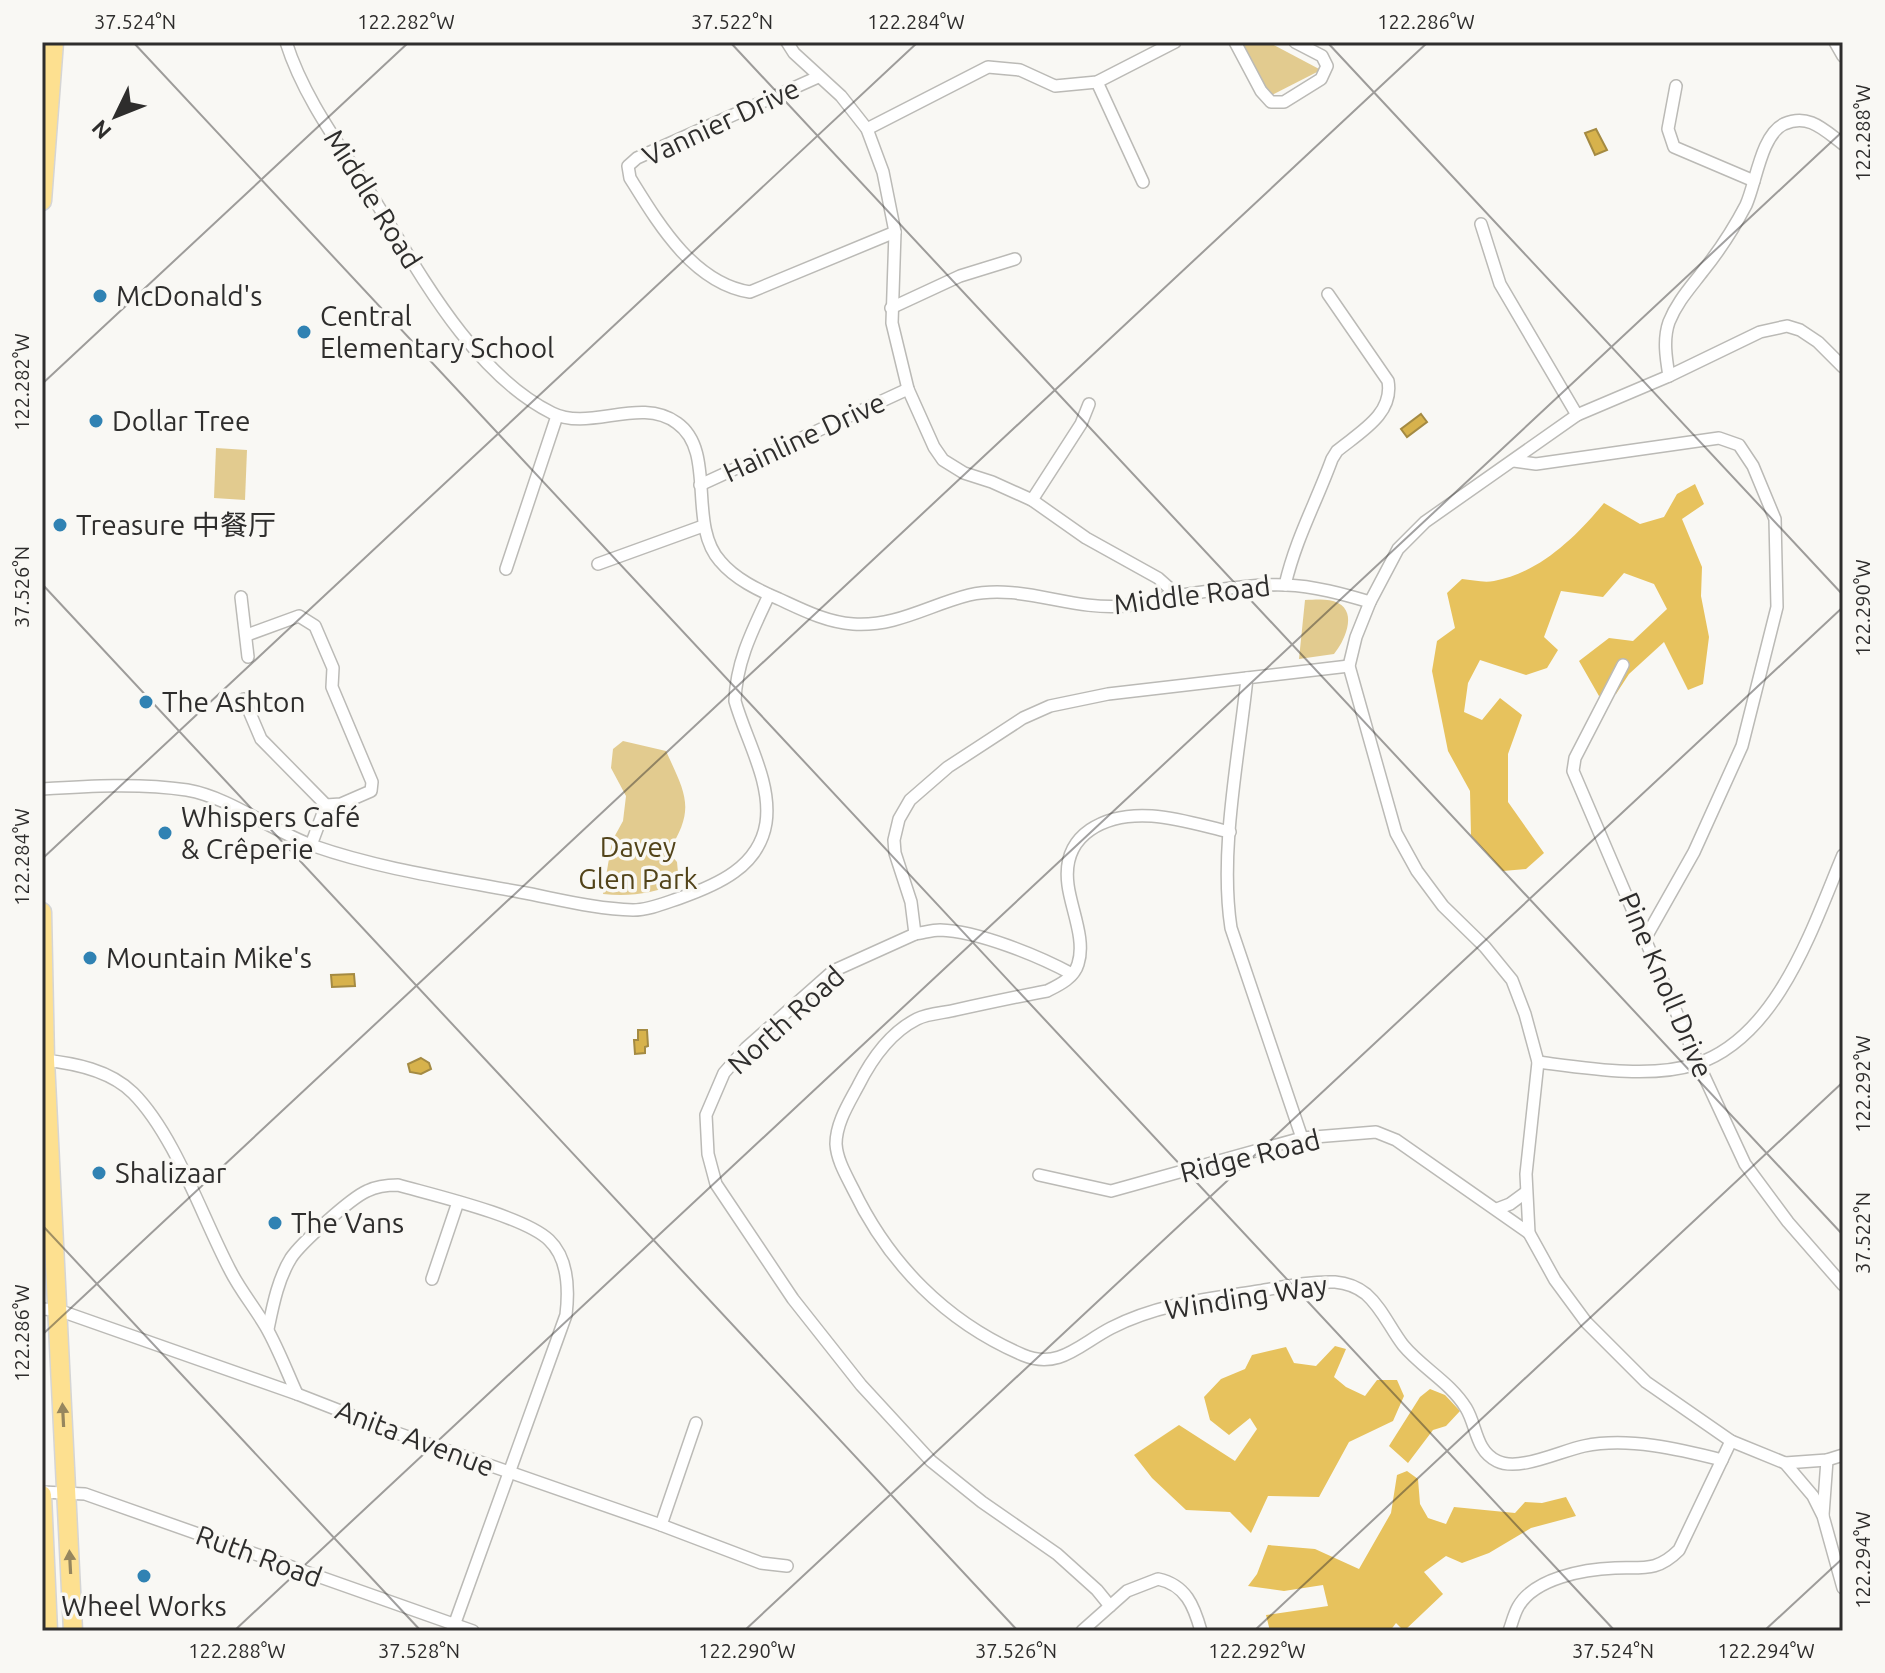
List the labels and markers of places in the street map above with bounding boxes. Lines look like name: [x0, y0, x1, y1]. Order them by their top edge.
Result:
place label: McDonald's: [116, 280, 263, 311]
marker: McDonald's: [91, 287, 109, 305]
place label: Central Elementary School: [320, 300, 554, 363]
marker: Central Elementary School: [295, 323, 313, 341]
place label: Dollar Tree: [112, 405, 250, 436]
marker: Dollar Tree: [87, 412, 105, 430]
place label: Treasure 中餐厅: [76, 509, 276, 540]
marker: Treasure 中餐厅: [51, 516, 69, 534]
place label: The Ashton: [162, 686, 305, 717]
marker: The Ashton: [137, 693, 155, 711]
place label: Whispers Café & Crêperie: [181, 801, 361, 864]
marker: Whispers Café & Crêperie: [156, 824, 174, 842]
place label: Mountain Mike's: [106, 942, 312, 973]
marker: Mountain Mike's: [81, 949, 99, 967]
place label: Shalizaar: [115, 1157, 227, 1188]
marker: Shalizaar: [90, 1164, 108, 1182]
place label: The Vans: [291, 1207, 404, 1238]
marker: The Vans: [266, 1214, 284, 1232]
marker: Wheel Works: [135, 1567, 153, 1585]
place label: Wheel Works: [61, 1590, 227, 1621]

